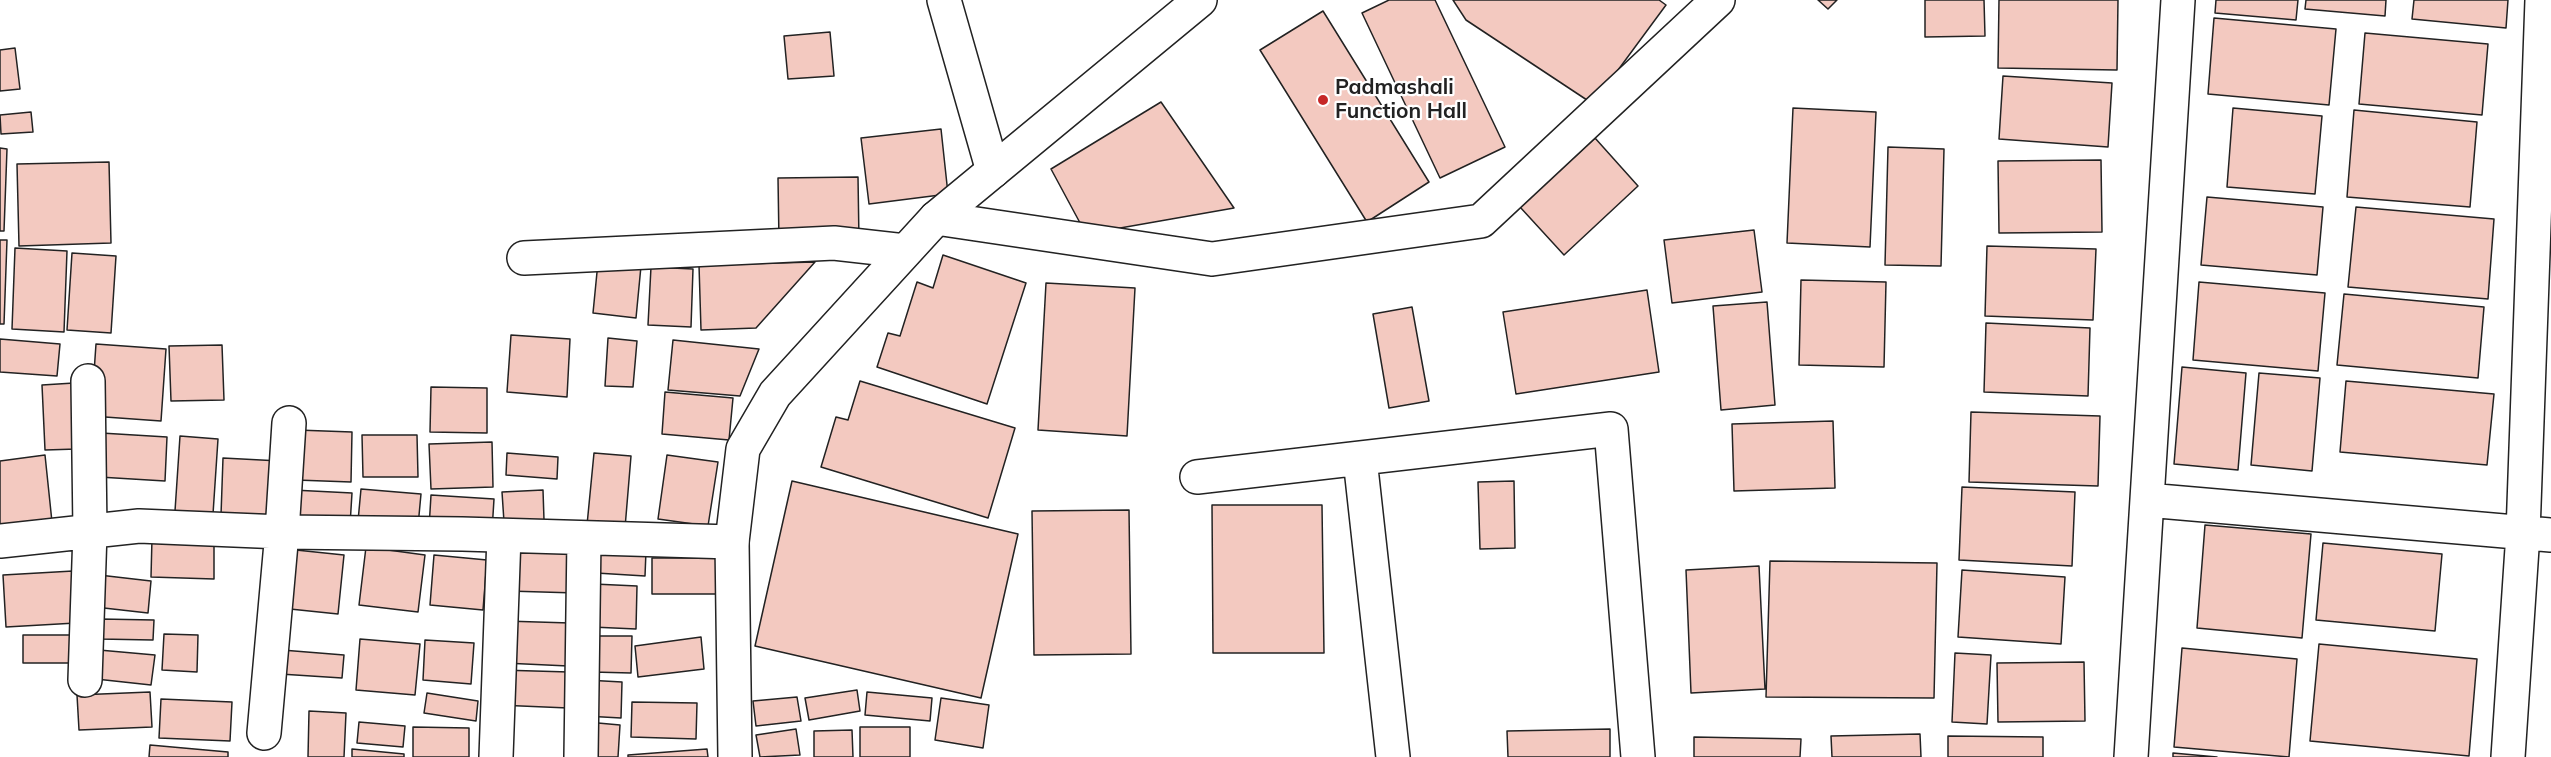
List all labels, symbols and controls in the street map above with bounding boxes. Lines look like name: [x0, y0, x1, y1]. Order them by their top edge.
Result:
place label: Padmashali Function Hall: [1335, 75, 1467, 125]
marker: Padmashali Function Hall: [1316, 93, 1330, 107]

